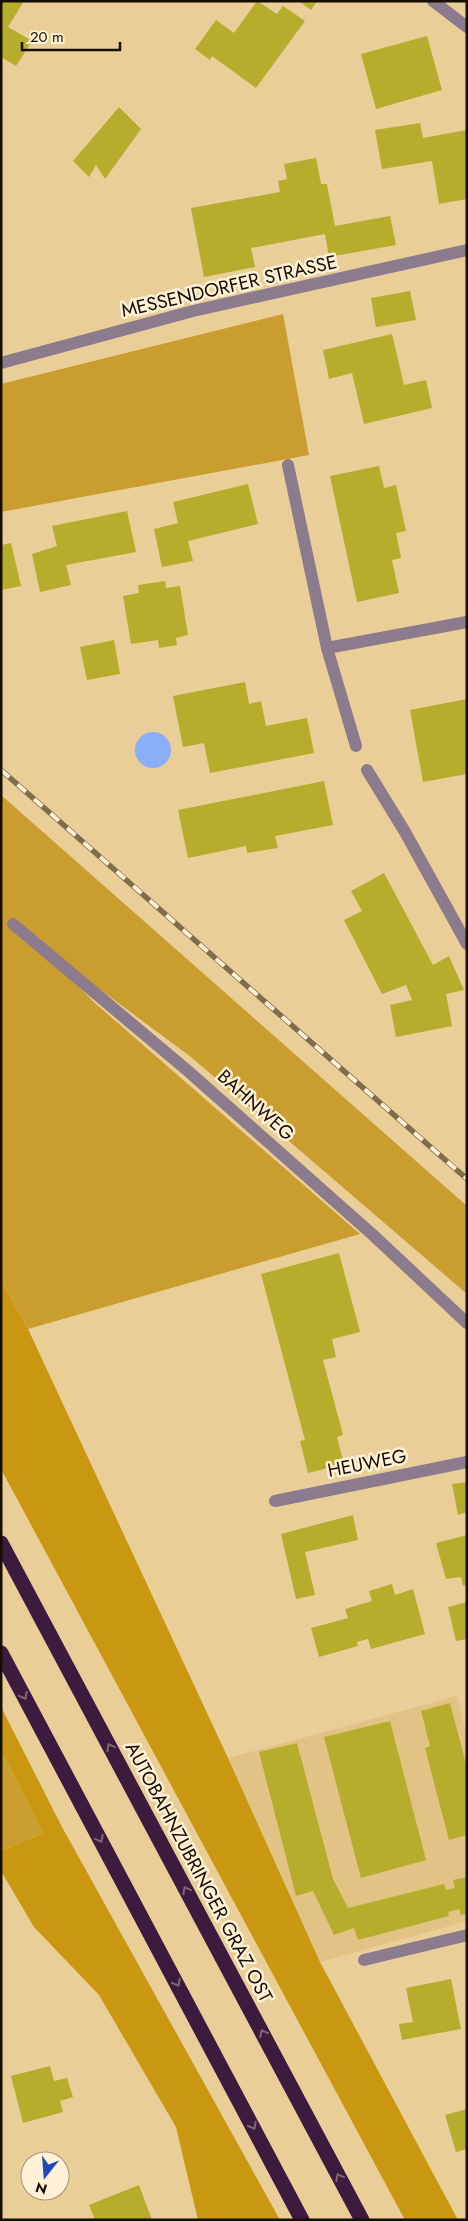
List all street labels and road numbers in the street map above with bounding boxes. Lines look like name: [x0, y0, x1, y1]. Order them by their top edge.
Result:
street label: MESSENDORFER STRASSE: [119, 248, 339, 324]
street label: BAHNWEG: [212, 1063, 300, 1147]
street label: HEUWEG: [325, 1442, 409, 1484]
street label: AUTOBAHNZUBRINGER GRAZ OST: [119, 1737, 279, 2007]

